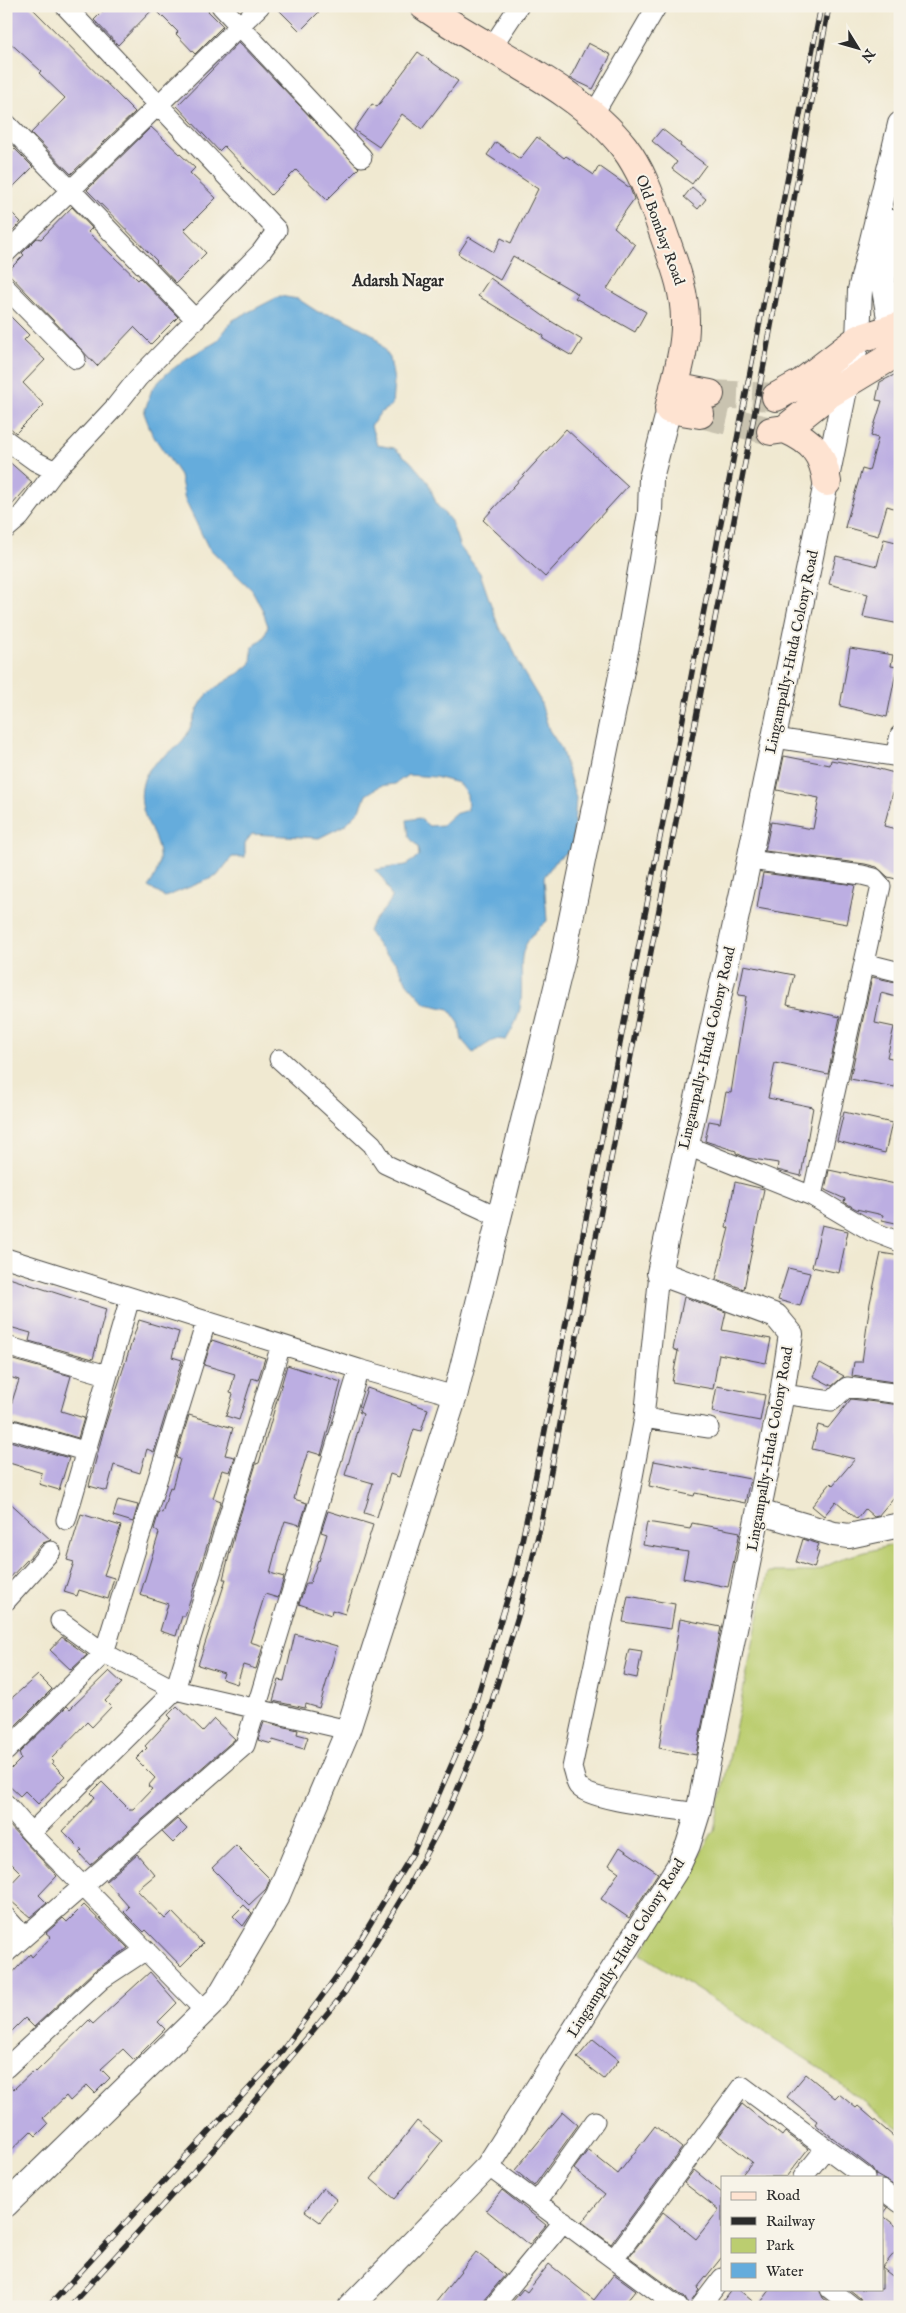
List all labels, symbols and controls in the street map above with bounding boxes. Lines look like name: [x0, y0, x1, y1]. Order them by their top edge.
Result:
north arrow: [834, 22, 884, 72]
text: N: [857, 44, 879, 65]
street label: Old Bombay Road: [631, 172, 689, 289]
district label: Adarsh Nagar: [351, 272, 444, 292]
street label: Lingampally-Huda Colony Road: [761, 548, 823, 755]
street label: Lingampally-Huda Colony Road: [674, 944, 740, 1151]
street label: Lingampally-Huda Colony Road: [743, 1344, 798, 1553]
street label: Lingampally-Huda Colony Road: [563, 1854, 690, 2041]
legend: [721, 2176, 884, 2290]
text: Road: [766, 2186, 801, 2205]
text: Railway: [766, 2212, 816, 2231]
text: Park: [766, 2236, 796, 2255]
text: Water: [766, 2262, 804, 2281]

